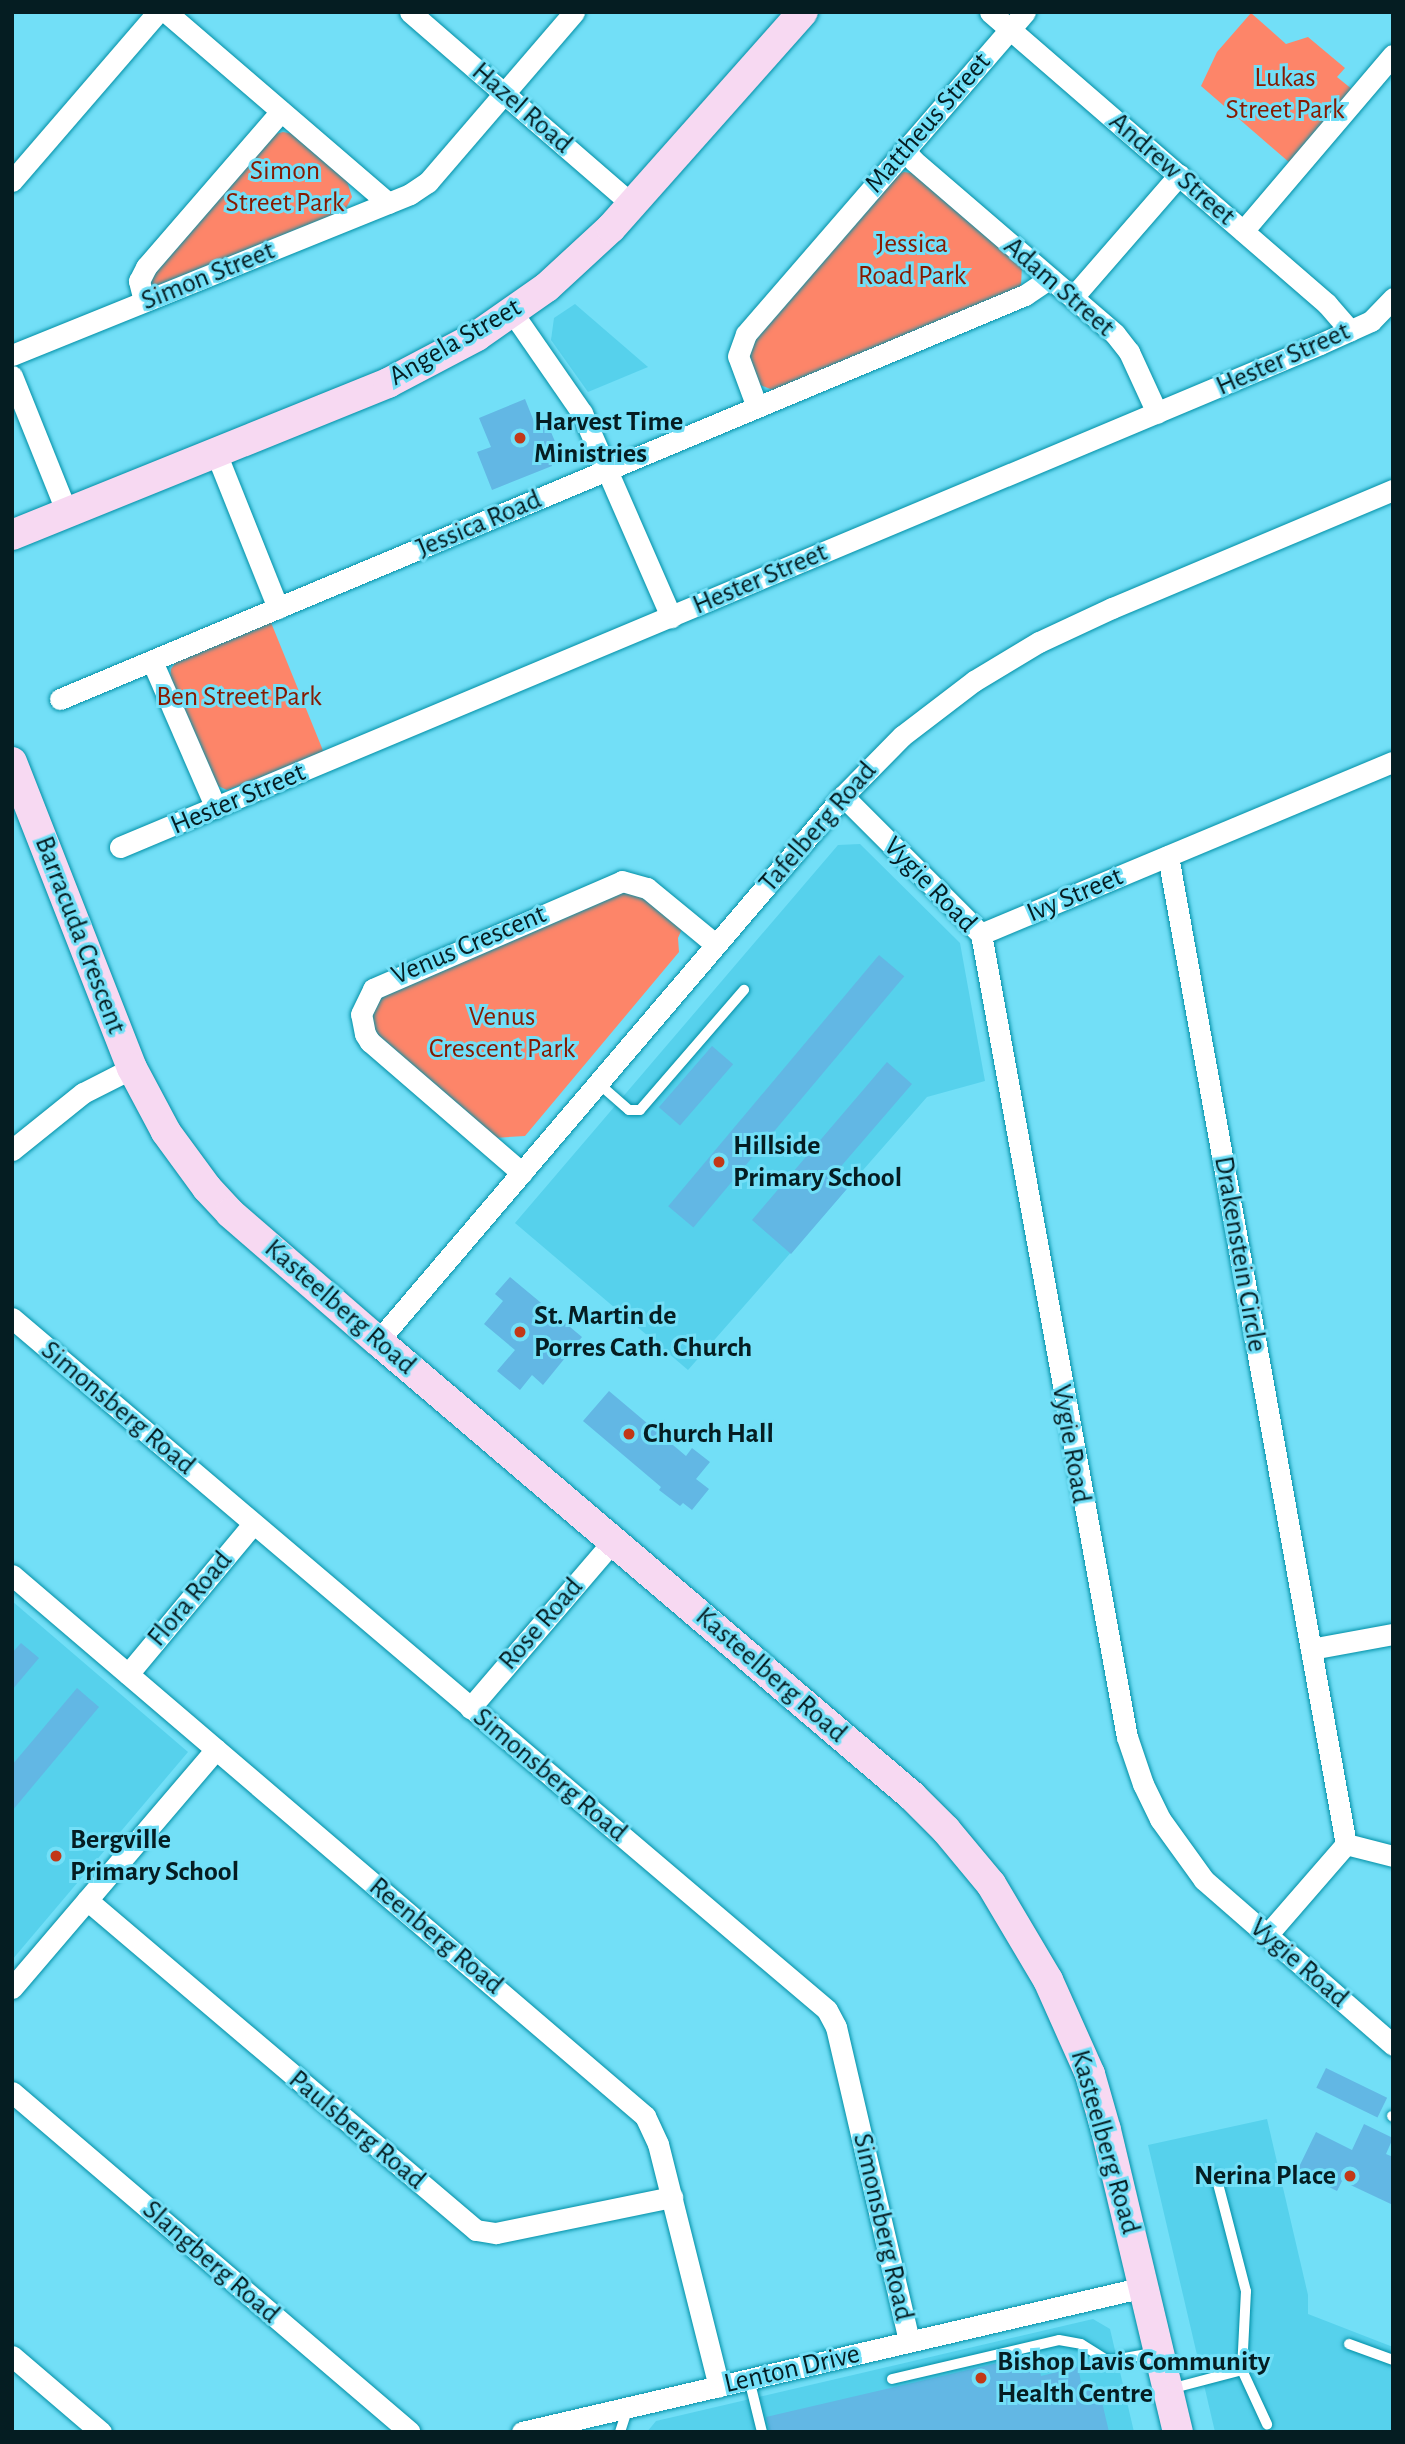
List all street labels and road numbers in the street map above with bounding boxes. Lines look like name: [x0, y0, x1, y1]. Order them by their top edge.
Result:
street label: Mattheus Street: [858, 46, 998, 200]
street label: Hazel Road: [465, 55, 579, 161]
street label: Andrew Street: [1102, 105, 1242, 233]
street label: Adam Street: [997, 230, 1121, 344]
street label: Simon Street: [136, 234, 280, 318]
street label: Angela Street: [383, 291, 527, 393]
street label: Hester Street: [1211, 315, 1355, 403]
street label: Jessica Road: [412, 483, 546, 565]
street label: Hester Street: [688, 536, 832, 622]
street label: Tafelberg Road: [752, 755, 884, 899]
street label: Hester Street: [166, 756, 310, 842]
street label: Vygie Road: [876, 830, 984, 940]
street label: Barracuda Crescent: [27, 831, 133, 1039]
street label: Ivy Street: [1022, 860, 1128, 930]
street label: Venus Crescent: [387, 897, 551, 993]
street label: Drakenstein Circle: [1206, 1154, 1274, 1354]
street label: Kasteelberg Road: [257, 1232, 423, 1382]
street label: Simonsberg Road: [34, 1334, 202, 1482]
street label: Vygie Road: [1044, 1382, 1098, 1506]
street label: Flora Road: [140, 1544, 240, 1654]
street label: Rose Road: [492, 1571, 590, 1677]
street label: Kasteelberg Road: [688, 1600, 854, 1750]
street label: Simonsberg Road: [466, 1701, 634, 1849]
street label: Reenberg Road: [362, 1870, 510, 2002]
street label: Vygie Road: [1243, 1911, 1355, 2015]
street label: Kasteelberg Road: [1063, 2046, 1147, 2238]
street label: Paulsberg Road: [282, 2063, 432, 2197]
street label: Simonsberg Road: [845, 2130, 921, 2324]
street label: Slangberg Road: [135, 2193, 287, 2331]
street label: Lenton Drive: [721, 2337, 863, 2401]

